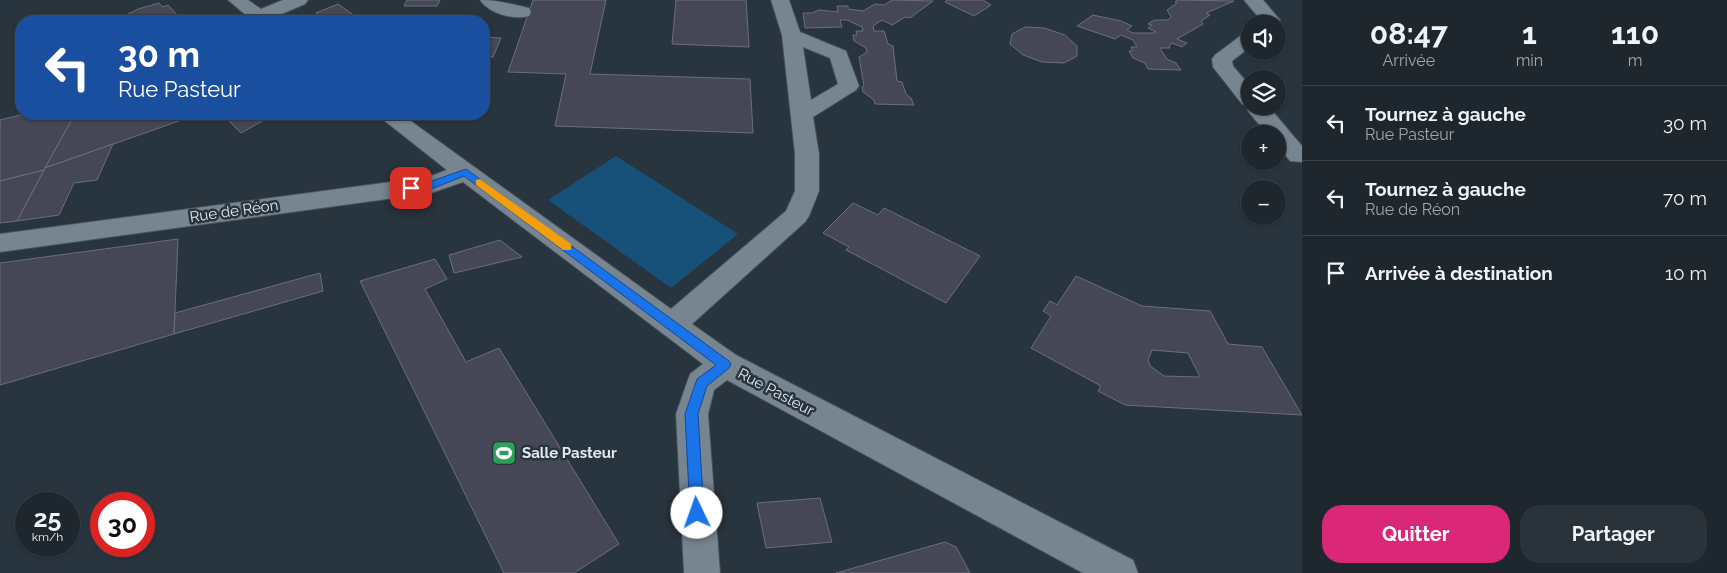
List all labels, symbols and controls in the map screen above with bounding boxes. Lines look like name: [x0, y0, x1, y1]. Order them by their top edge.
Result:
map controls: [1241, 15, 1286, 225]
button: sound: [1241, 15, 1286, 60]
text: 08:47: [1370, 16, 1448, 51]
text: 1: [1522, 16, 1537, 51]
text: 110: [1611, 16, 1659, 51]
text: 30 m: [118, 34, 200, 75]
icon: left: [35, 35, 100, 100]
text: Arrivée: [1383, 51, 1435, 70]
text: min: [1516, 51, 1543, 70]
text: m: [1628, 51, 1642, 70]
button: layers: [1241, 70, 1286, 115]
text: Rue Pasteur: [118, 76, 241, 102]
text: Tournez à gauche: [1365, 103, 1526, 125]
icon: left: [1322, 109, 1350, 137]
text: 30 m: [1663, 112, 1707, 134]
button: +: [1241, 125, 1286, 170]
text: Rue Pasteur: [1365, 125, 1454, 144]
pin: [390, 167, 432, 209]
icon: arrive: [397, 174, 425, 202]
text: Tournez à gauche: [1365, 178, 1526, 200]
button: −: [1241, 180, 1286, 225]
icon: left: [1322, 184, 1350, 212]
text: 70 m: [1663, 187, 1707, 209]
street label: Rue de Réon: [189, 196, 279, 226]
text: Rue de Réon: [1365, 200, 1460, 219]
icon: arrive: [1322, 259, 1350, 287]
text: Arrivée à destination: [1365, 262, 1553, 284]
text: 10 m: [1665, 262, 1707, 284]
street label: Rue Pasteur: [735, 364, 818, 420]
sports icon: Salle Pasteur: [491, 440, 517, 466]
place label: Salle Pasteur: [522, 444, 617, 462]
position arrow: [670, 486, 722, 538]
speed limit sign: 30: [90, 492, 155, 557]
text: 25: [34, 503, 61, 533]
button: Quitter: [1322, 505, 1510, 563]
button: Partager: [1520, 505, 1707, 563]
text: km/h: [32, 530, 63, 544]

